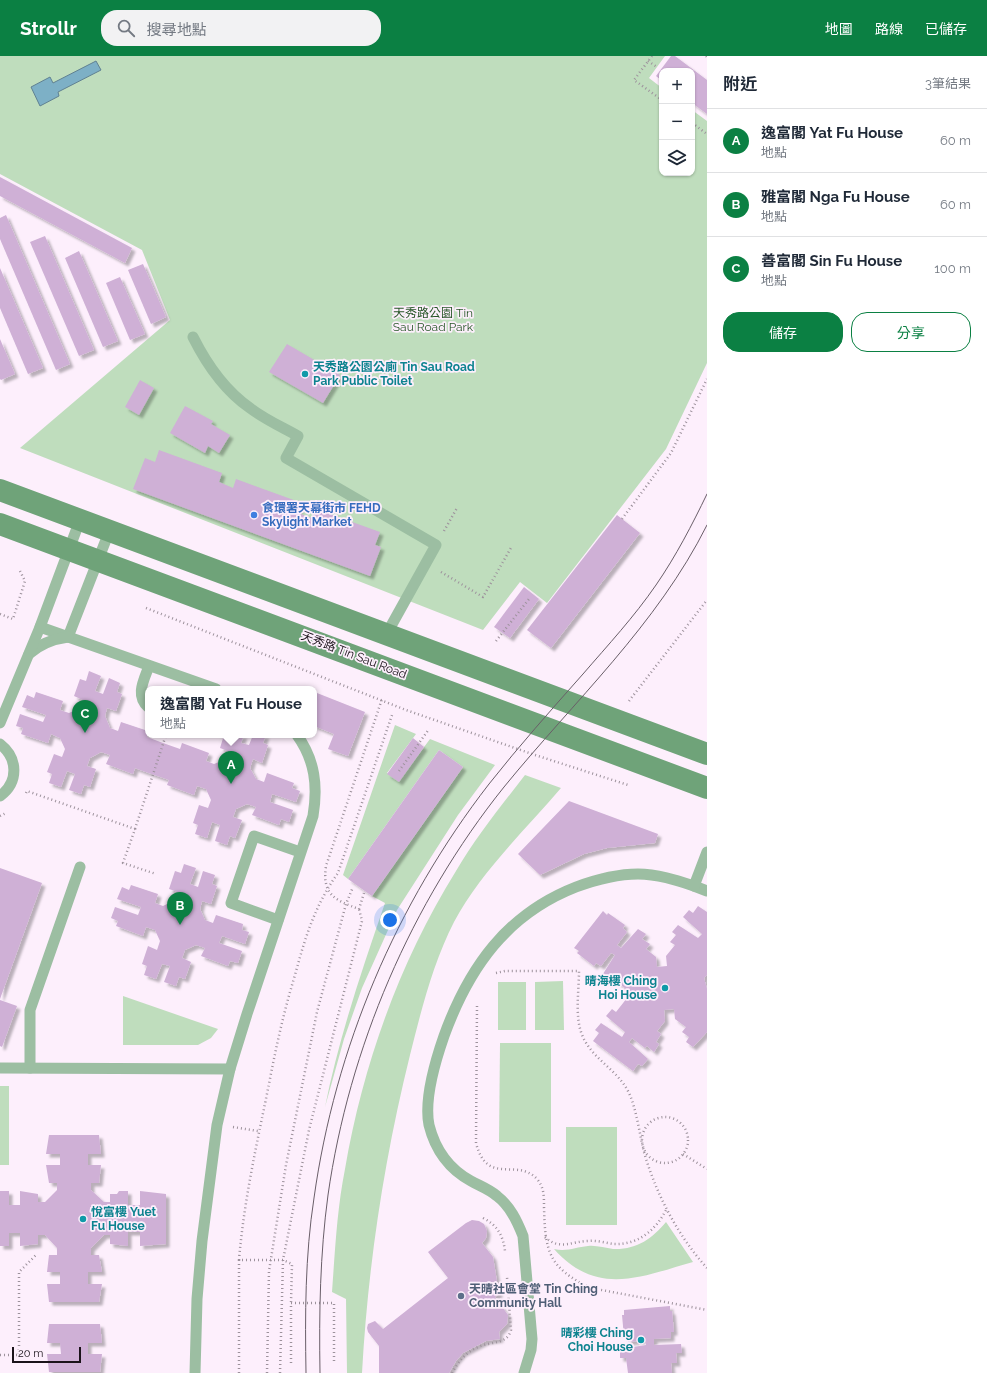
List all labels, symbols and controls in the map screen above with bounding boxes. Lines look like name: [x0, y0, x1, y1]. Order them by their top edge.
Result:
search box: [101, 10, 381, 46]
text: Strollr: [20, 17, 77, 39]
icon: search: [115, 17, 137, 39]
text: 搜尋地點: [147, 21, 207, 39]
text: 地圖: [825, 21, 853, 37]
text: 路線: [875, 21, 903, 37]
text: 已儲存: [925, 21, 967, 37]
map controls: [659, 68, 695, 176]
button: +: [659, 68, 695, 104]
text: 附近: [723, 74, 757, 94]
text: 3筆結果: [925, 76, 971, 91]
button: −: [659, 104, 695, 140]
text: 逸富閣 Yat Fu House: [761, 124, 903, 142]
text: A: [732, 133, 740, 148]
text: 60 m: [940, 133, 971, 148]
button: layers: [659, 140, 695, 176]
text: 地點: [761, 145, 787, 160]
text: 雅富閣 Nga Fu House: [761, 188, 910, 206]
text: B: [732, 197, 740, 212]
text: 60 m: [940, 197, 971, 212]
text: 地點: [761, 209, 787, 224]
text: 善富閣 Sin Fu House: [761, 252, 902, 270]
text: C: [732, 261, 740, 276]
text: 100 m: [934, 261, 971, 276]
text: 地點: [761, 273, 787, 288]
park label: 天秀路公園 Tin Sau Road Park: [393, 306, 474, 334]
button: 儲存: [723, 312, 843, 352]
button: 分享: [851, 312, 971, 352]
place label: 天秀路公園公廁 Tin Sau Road Park Public Toilet: [313, 360, 475, 388]
marker: 天秀路公園公廁 Tin Sau Road Park Public Toilet: [300, 369, 310, 379]
place label: 食環署天幕街市 FEHD Skylight Market: [262, 501, 381, 529]
marker: 食環署天幕街市 FEHD Skylight Market: [249, 510, 259, 520]
street label: 天秀路 Tin Sau Road: [299, 628, 409, 682]
popup: [145, 686, 317, 738]
text: 逸富閣 Yat Fu House: [160, 695, 302, 713]
pin: C: [72, 700, 98, 733]
text: 地點: [160, 716, 186, 731]
pin: A: [218, 751, 244, 784]
pin: B: [167, 892, 193, 925]
your location: [380, 910, 400, 930]
place label: 晴海樓 Ching Hoi House: [585, 974, 657, 1002]
marker: 晴海樓 Ching Hoi House: [660, 983, 670, 993]
place label: 悅富樓 Yuet Fu House: [91, 1205, 157, 1233]
marker: 悅富樓 Yuet Fu House: [78, 1214, 88, 1224]
place label: 天晴社區會堂 Tin Ching Community Hall: [469, 1282, 598, 1310]
marker: 天晴社區會堂 Tin Ching Community Hall: [456, 1291, 466, 1301]
place label: 晴彩樓 Ching Choi House: [561, 1326, 633, 1354]
marker: 晴彩樓 Ching Choi House: [636, 1335, 646, 1345]
scale bar: [12, 1345, 81, 1364]
text: 20 m: [18, 1347, 43, 1360]

